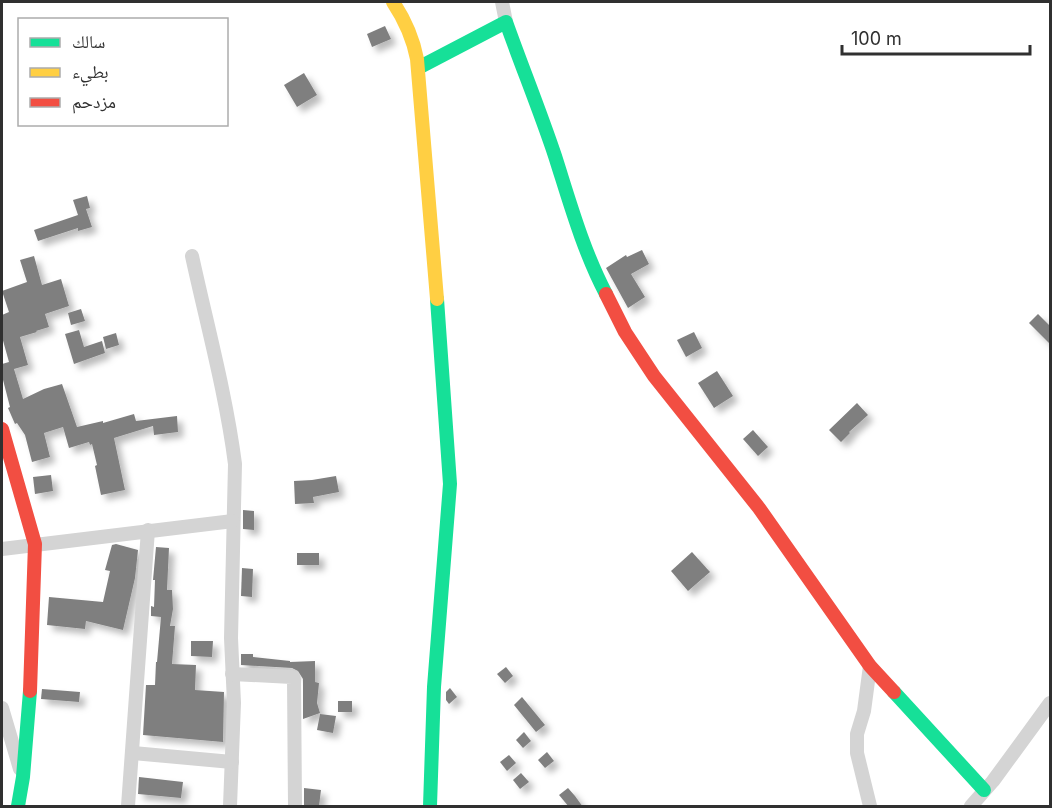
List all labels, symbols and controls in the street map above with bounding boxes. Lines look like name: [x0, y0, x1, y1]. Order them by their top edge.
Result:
legend: [18, 18, 228, 126]
scale bar: [842, 18, 1030, 56]
text: 100 m: [851, 28, 902, 49]
text: سالك: [72, 31, 105, 52]
text: بطيء: [72, 61, 109, 87]
text: مزدحم: [72, 91, 116, 114]

